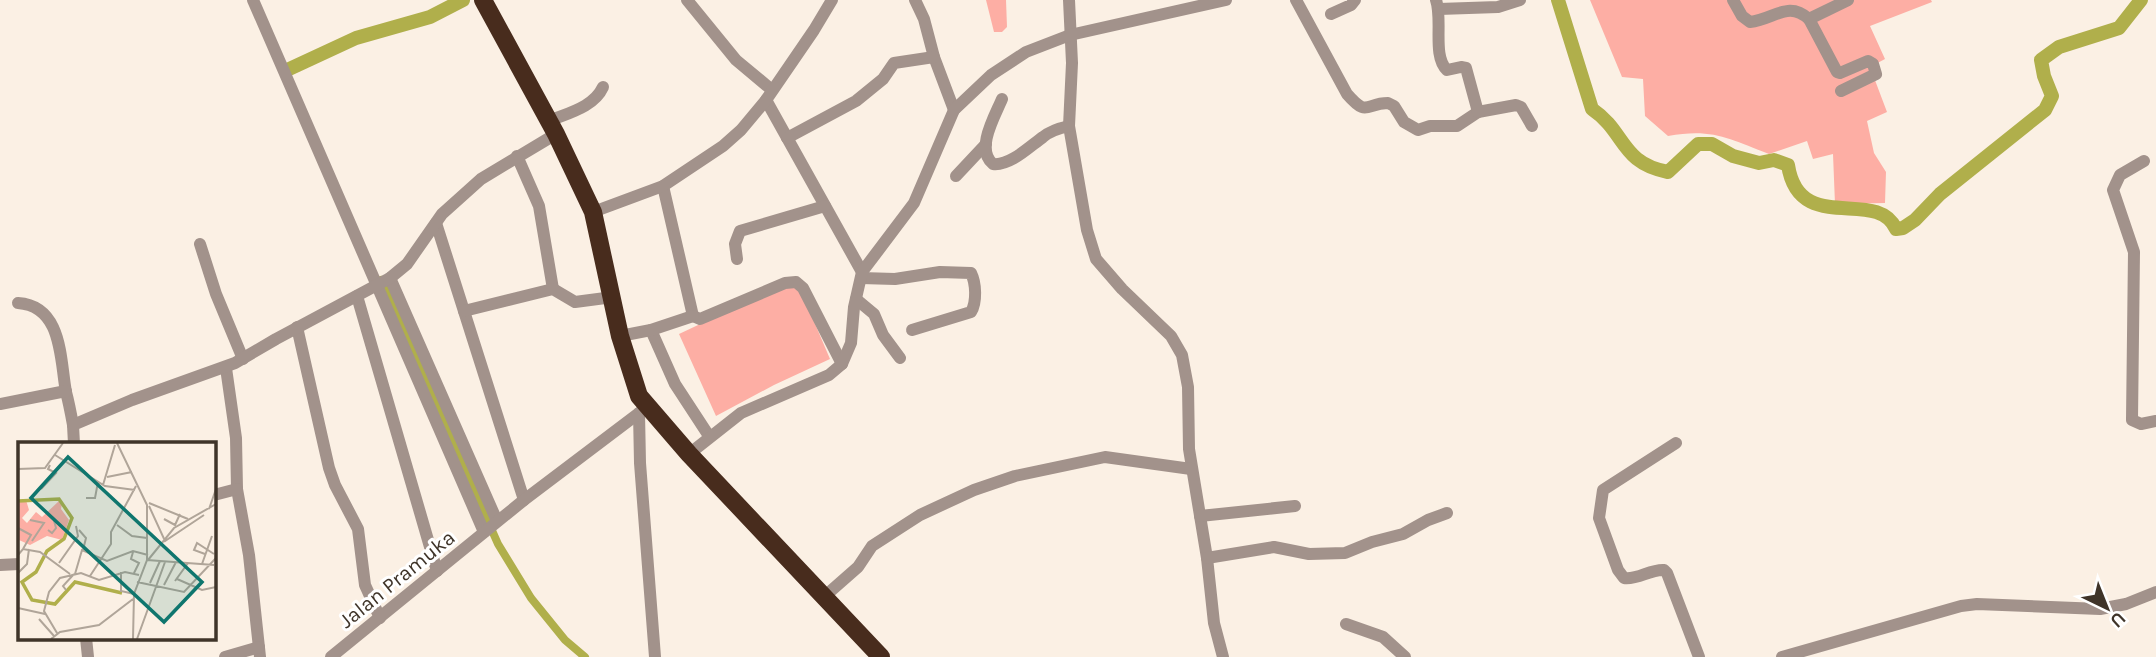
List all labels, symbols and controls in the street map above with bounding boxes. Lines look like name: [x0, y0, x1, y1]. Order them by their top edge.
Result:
inset map: [18, 442, 215, 640]
street label: Jalan Pramuka: [334, 525, 460, 633]
north arrow: [2072, 573, 2142, 643]
text: U: [2106, 607, 2130, 632]

